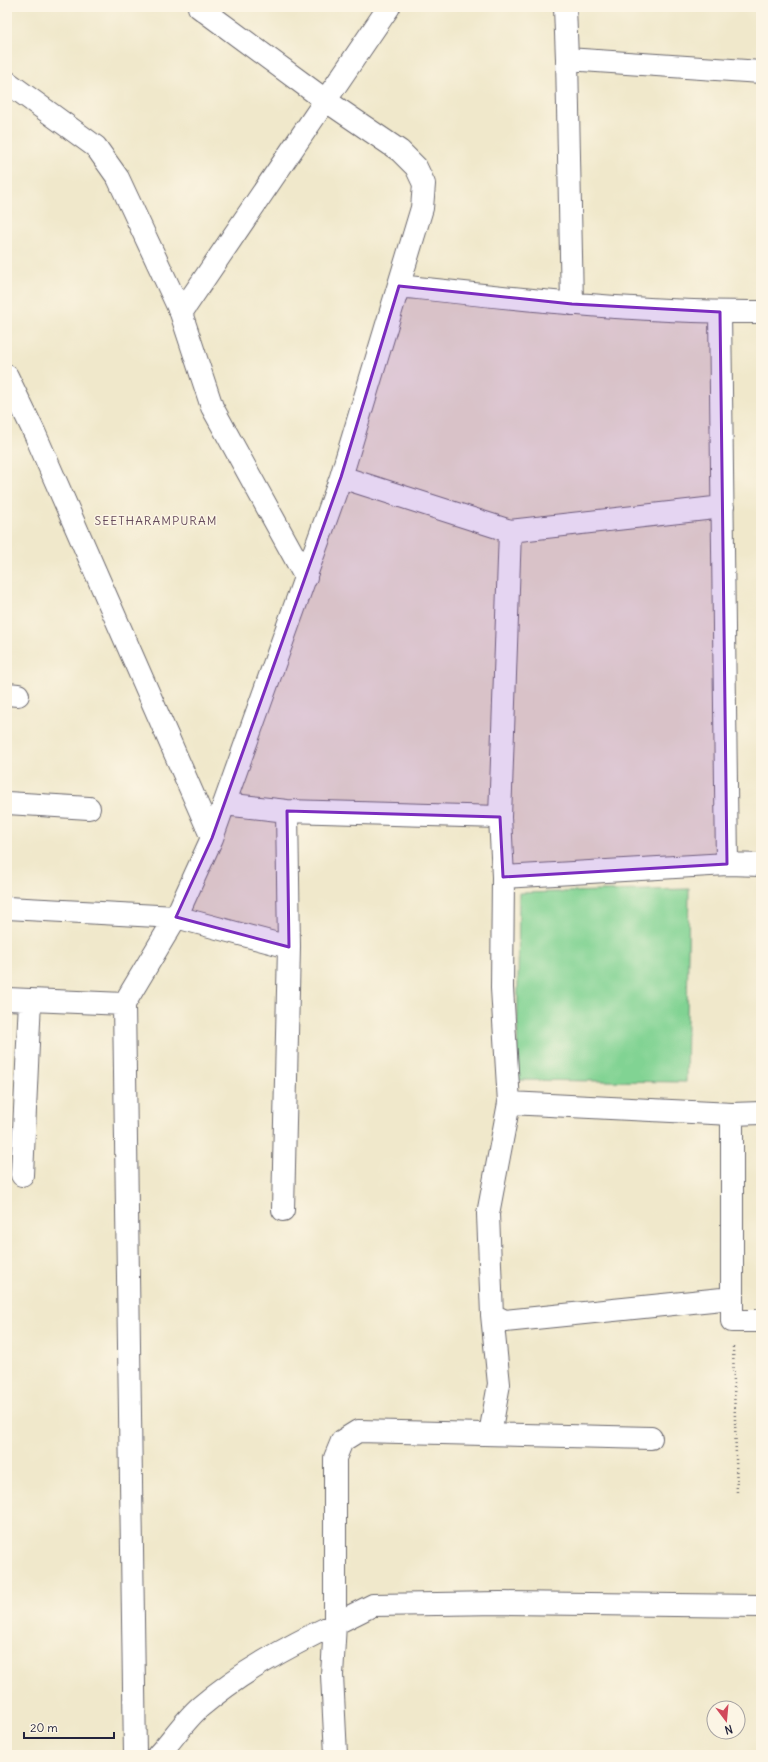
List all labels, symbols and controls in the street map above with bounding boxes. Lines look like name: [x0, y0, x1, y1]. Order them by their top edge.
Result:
district label: SEETHARAMPURAM: [95, 513, 217, 528]
north arrow: [706, 1700, 746, 1740]
scale bar: [24, 1714, 114, 1740]
text: 20 m: [30, 1720, 58, 1735]
text: N: [723, 1722, 734, 1737]

